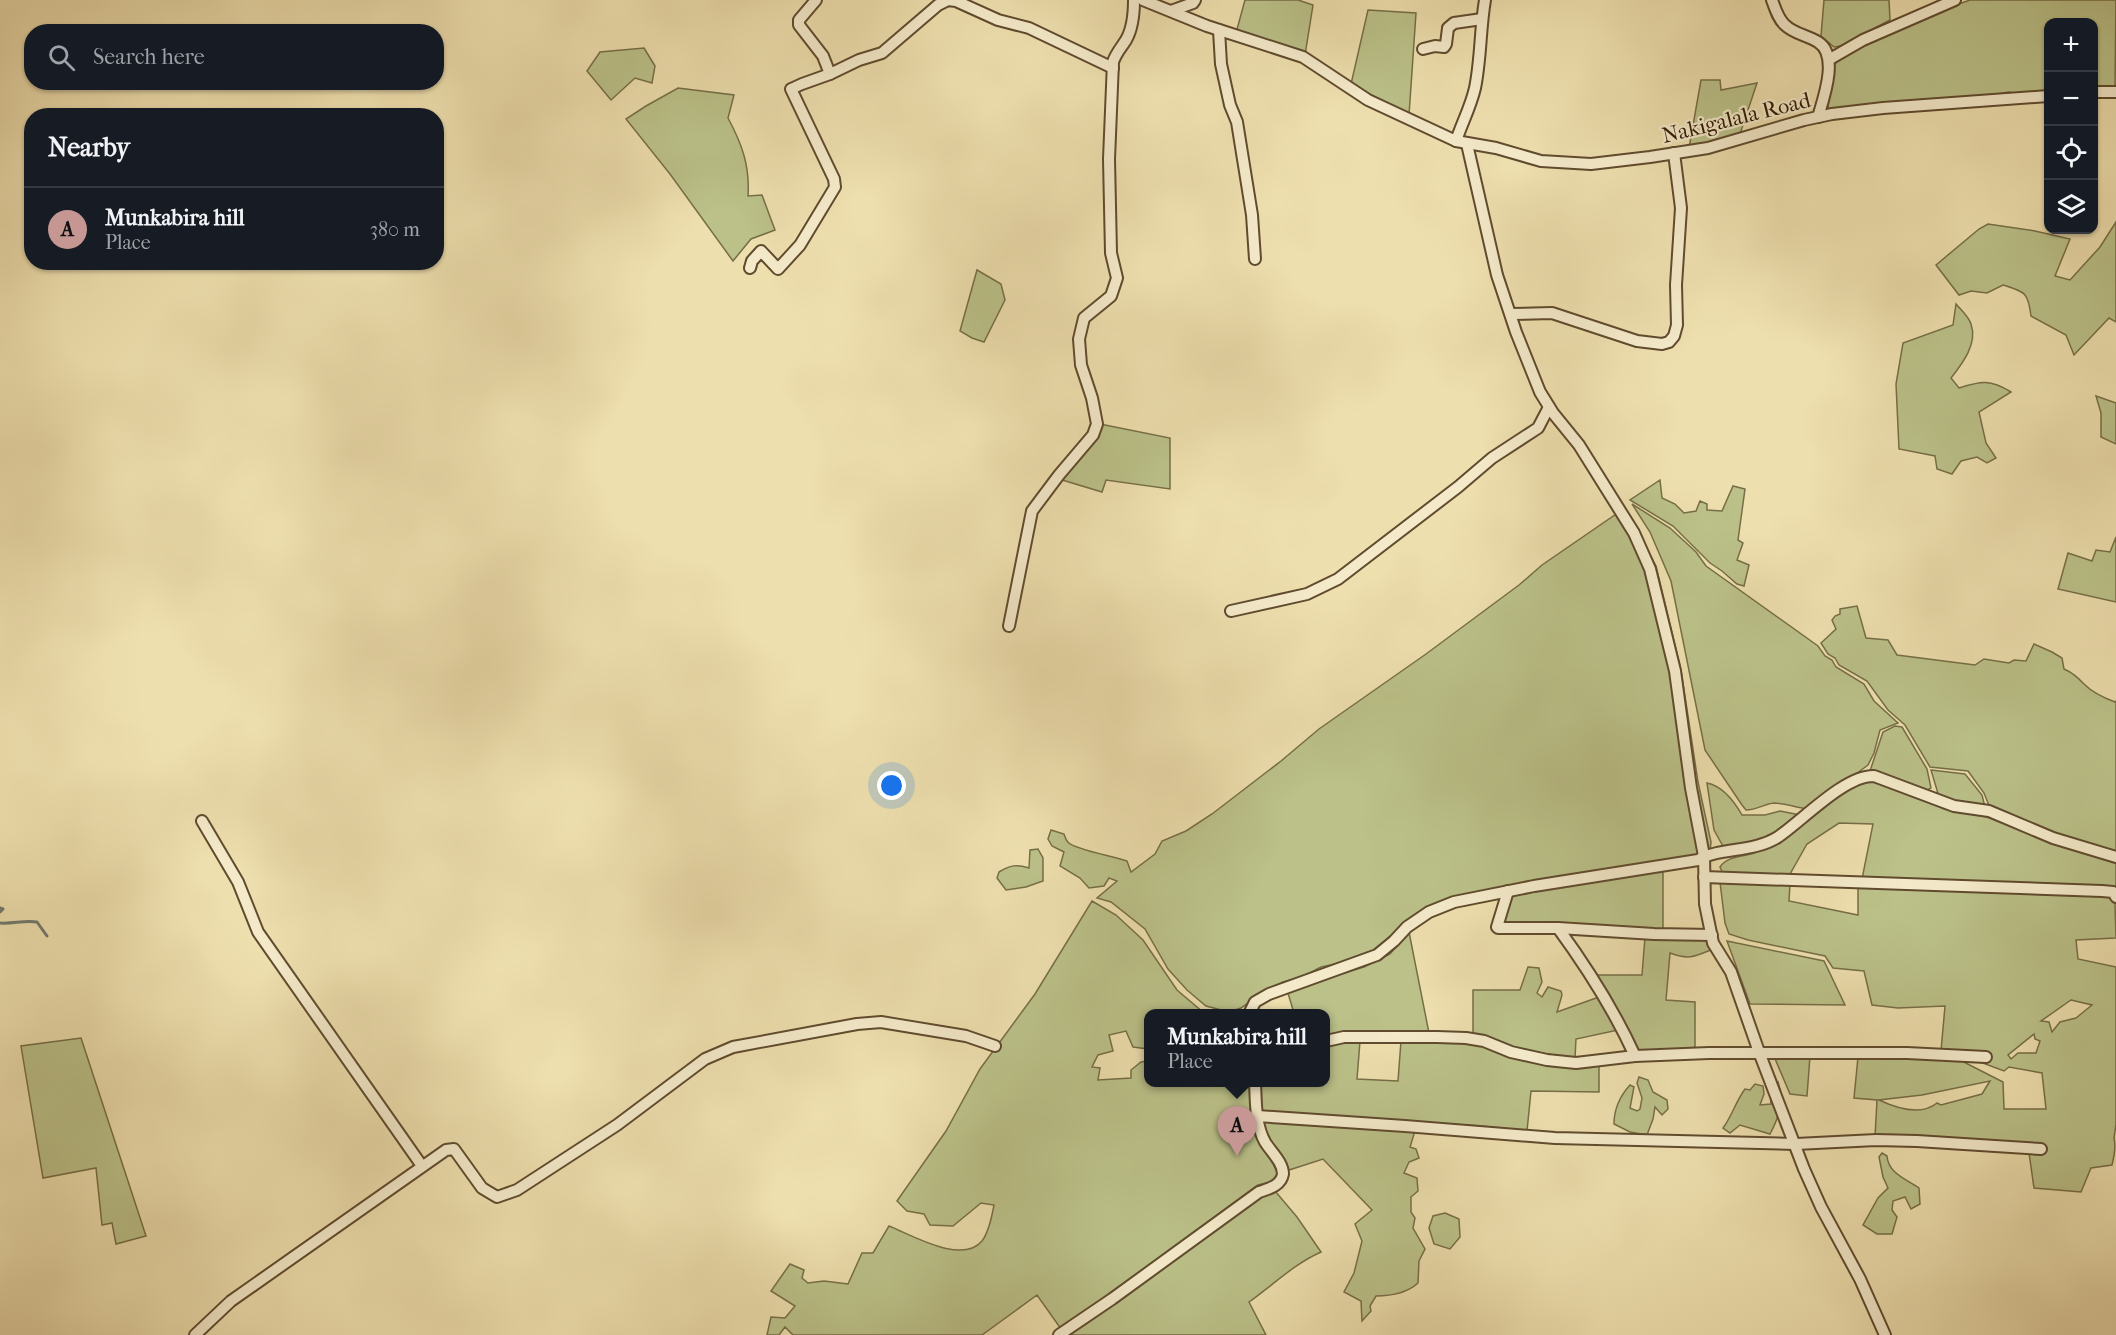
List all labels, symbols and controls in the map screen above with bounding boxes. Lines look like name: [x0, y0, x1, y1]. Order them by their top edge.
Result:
map controls: [2044, 18, 2098, 234]
button: +: [2044, 18, 2098, 72]
search box: [24, 24, 444, 90]
icon: search: [45, 41, 78, 74]
text: Search here: [93, 44, 205, 70]
button: −: [2044, 72, 2098, 126]
street label: Nakigalala Road: [1659, 87, 1814, 149]
button: locate: [2044, 126, 2098, 180]
text: Nearby: [48, 132, 130, 163]
button: layers: [2044, 180, 2098, 234]
text: Munkabira hill: [105, 205, 245, 231]
text: A: [61, 218, 74, 241]
text: 380 m: [370, 218, 420, 241]
text: Place: [105, 231, 151, 254]
your location: [877, 771, 906, 800]
popup: [1144, 1009, 1330, 1087]
text: Munkabira hill: [1167, 1024, 1307, 1050]
text: Place: [1167, 1050, 1213, 1073]
pin: A: [1218, 1106, 1256, 1156]

